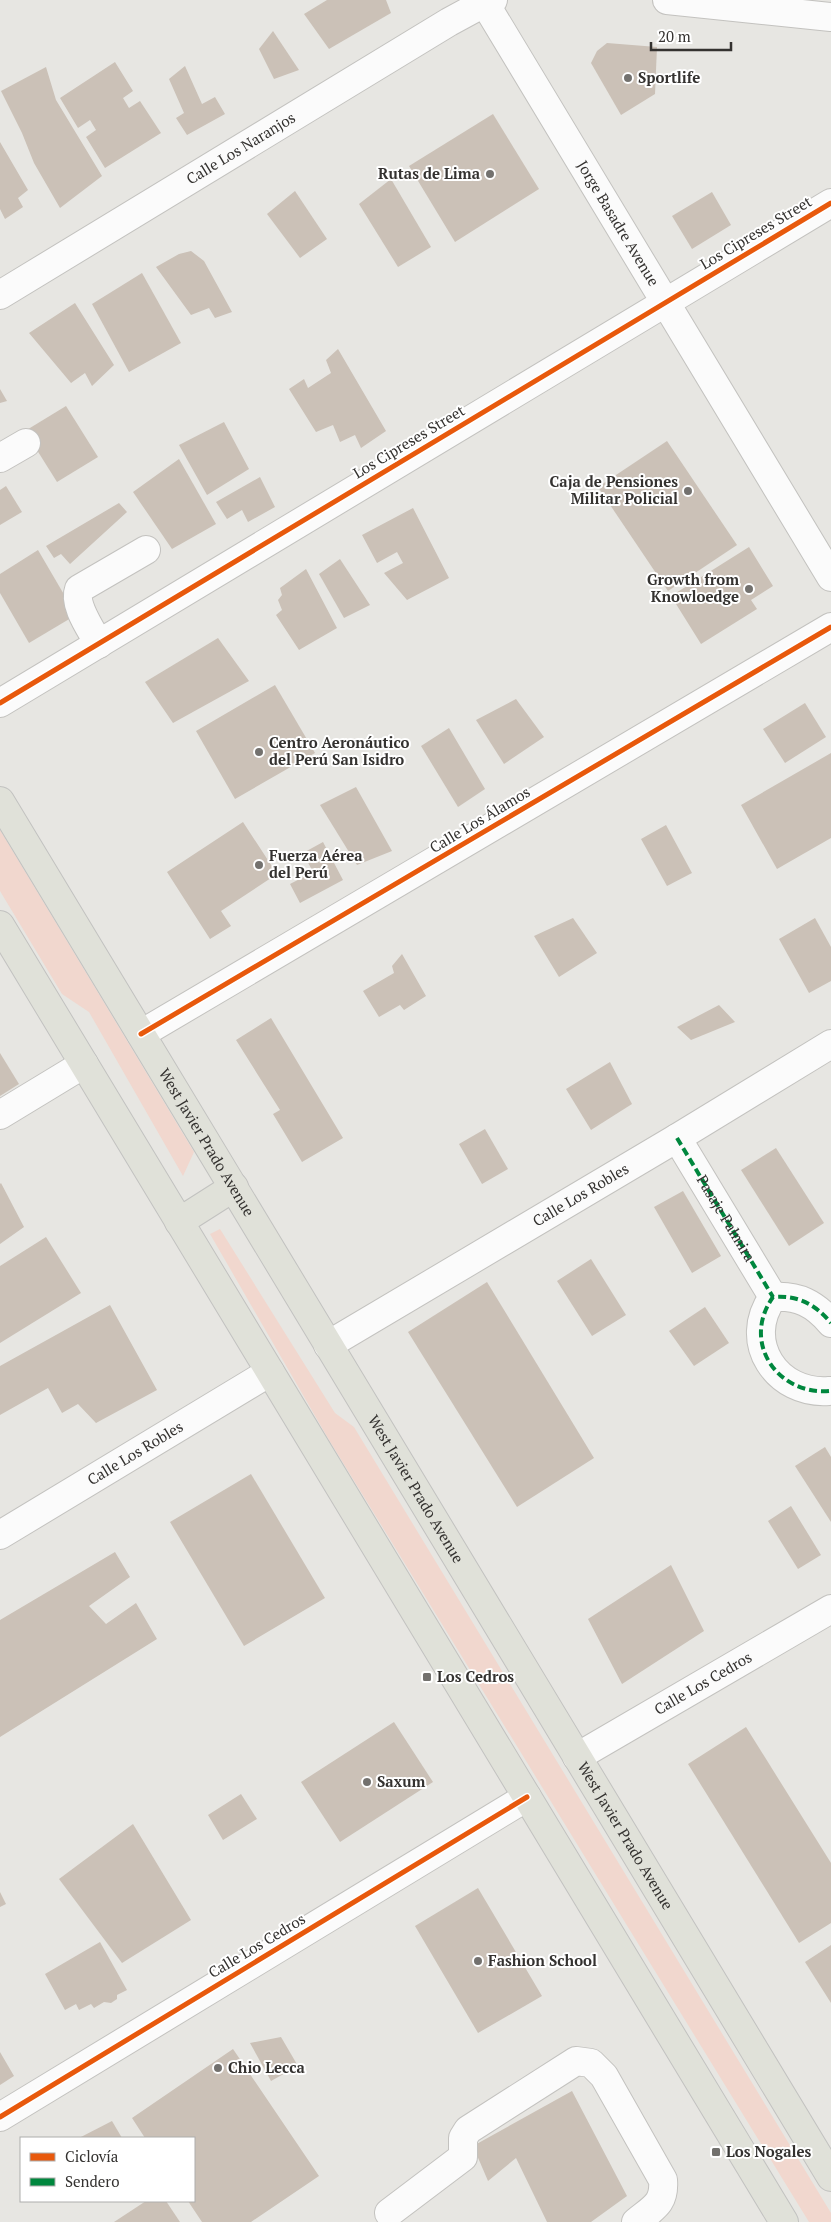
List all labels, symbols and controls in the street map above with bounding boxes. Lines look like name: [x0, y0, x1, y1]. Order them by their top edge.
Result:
scale bar: [651, 20, 731, 52]
text: 20 m: [658, 26, 691, 46]
place label: Sportlife: [638, 67, 700, 87]
marker: Sportlife: [622, 72, 634, 84]
street label: Calle Los Naranjos: [182, 107, 299, 188]
street label: Jorge Basadre Avenue: [573, 156, 664, 290]
place label: Rutas de Lima: [378, 163, 481, 183]
marker: Rutas de Lima: [484, 168, 496, 180]
street label: Los Cipreses Street: [696, 191, 815, 273]
street label: Los Cipreses Street: [349, 400, 468, 482]
place label: Caja de Pensiones Militar Policial: [550, 471, 678, 508]
marker: Caja de Pensiones Militar Policial: [682, 485, 694, 497]
place label: Growth from Knowloedge: [647, 569, 739, 606]
marker: Growth from Knowloedge: [743, 583, 755, 595]
place label: Centro Aeronáutico del Perú San Isidro: [269, 732, 410, 769]
marker: Centro Aeronáutico del Perú San Isidro: [253, 746, 265, 758]
street label: Calle Los Álamos: [426, 781, 533, 857]
place label: Fuerza Aérea del Perú: [269, 845, 363, 882]
marker: Fuerza Aérea del Perú: [253, 859, 265, 871]
street label: West Javier Prado Avenue: [155, 1064, 260, 1220]
street label: Calle Los Robles: [529, 1158, 632, 1230]
street label: Pasaje Palmira: [693, 1171, 761, 1265]
street label: West Javier Prado Avenue: [364, 1411, 469, 1566]
street label: Calle Los Robles: [83, 1416, 186, 1489]
street label: Calle Los Cedros: [650, 1646, 755, 1719]
place label: Los Cedros: [437, 1666, 514, 1686]
marker: Los Cedros: [421, 1671, 433, 1683]
street label: West Javier Prado Avenue: [573, 1758, 678, 1913]
place label: Saxum: [377, 1771, 425, 1791]
marker: Saxum: [361, 1776, 373, 1788]
street label: Calle Los Cedros: [204, 1908, 309, 1982]
place label: Fashion School: [488, 1950, 597, 1970]
marker: Fashion School: [472, 1955, 484, 1967]
place label: Chio Lecca: [228, 2057, 305, 2077]
marker: Chio Lecca: [212, 2062, 224, 2074]
legend: [20, 2137, 195, 2202]
place label: Los Nogales: [726, 2141, 812, 2161]
text: Ciclovía: [65, 2146, 119, 2166]
marker: Los Nogales: [710, 2146, 722, 2158]
text: Sendero: [65, 2171, 119, 2191]

